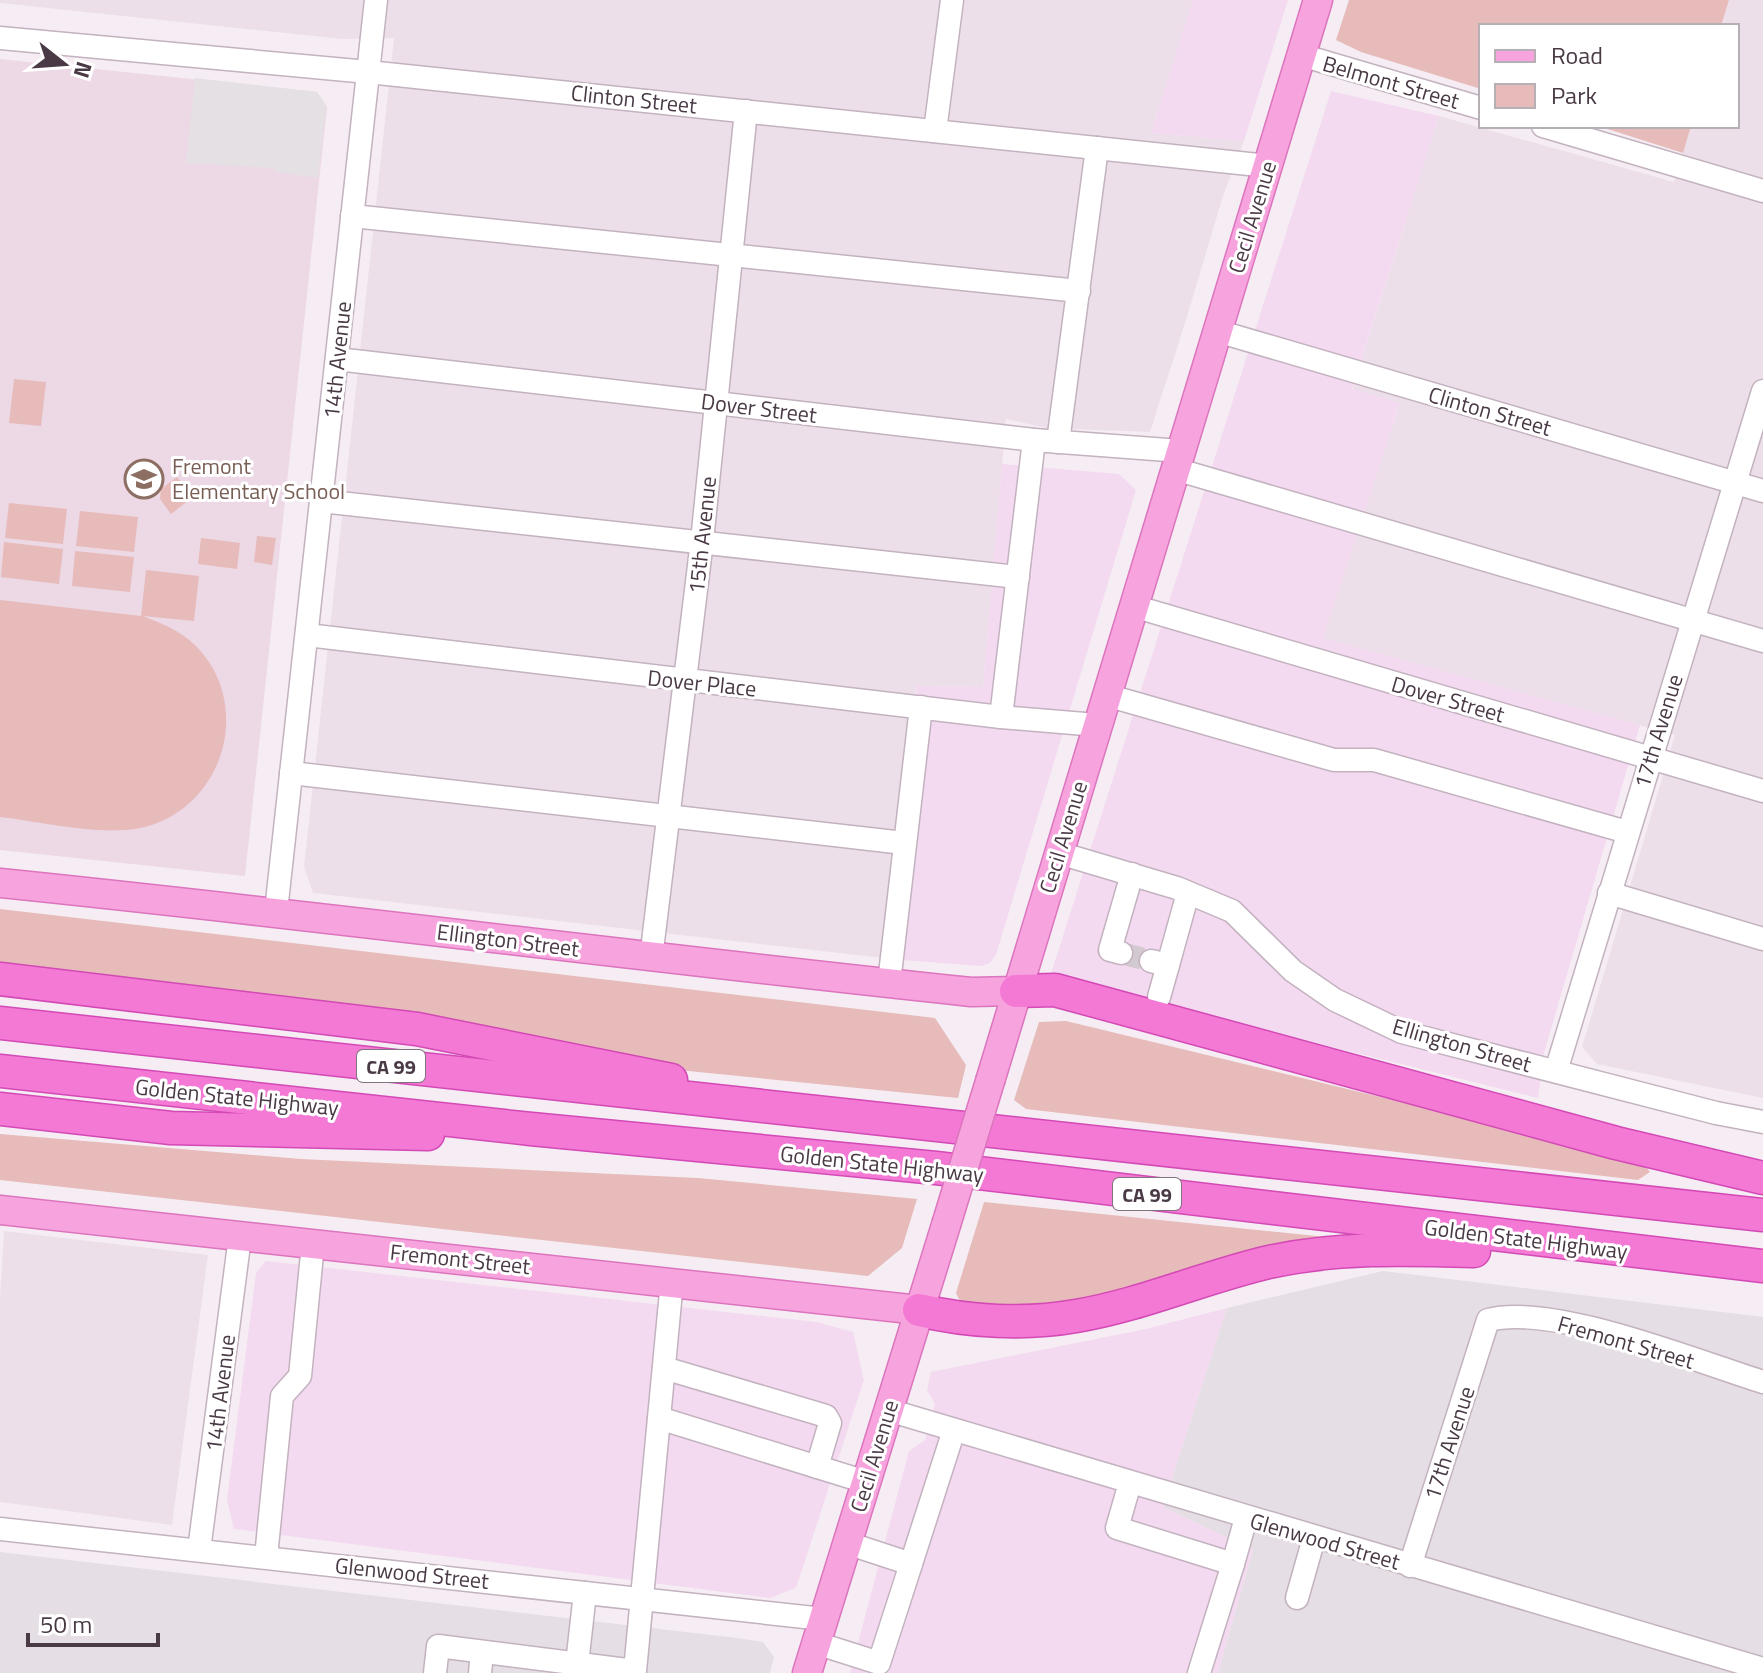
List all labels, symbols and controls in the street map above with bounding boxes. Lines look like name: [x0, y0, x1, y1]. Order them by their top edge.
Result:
north arrow: [24, 24, 104, 104]
legend: [1479, 24, 1739, 128]
text: Road: [1551, 37, 1603, 73]
street label: Belmont Street: [1319, 46, 1464, 118]
text: N: [65, 58, 102, 82]
street label: Clinton Street: [569, 75, 699, 123]
text: Park: [1551, 77, 1597, 113]
street label: Cecil Avenue: [1219, 157, 1285, 277]
street label: 14th Avenue: [314, 300, 360, 420]
street label: Clinton Street: [1425, 377, 1556, 445]
street label: Dover Street: [699, 384, 819, 432]
place label: Fremont Elementary School: [172, 449, 345, 508]
school or university icon: Fremont Elementary School: [123, 458, 165, 500]
street label: 15th Avenue: [679, 475, 725, 595]
street label: Dover Place: [646, 660, 758, 706]
street label: Dover Street: [1387, 667, 1509, 731]
street label: 17th Avenue: [1625, 670, 1691, 792]
street label: Cecil Avenue: [1030, 777, 1096, 897]
street label: Ellington Street: [435, 914, 581, 966]
street label: Ellington Street: [1389, 1009, 1536, 1081]
road number: CA 99: [357, 1050, 425, 1082]
street label: Golden State Highway: [133, 1069, 341, 1125]
street label: Golden State Highway: [778, 1136, 986, 1192]
road number: CA 99: [1113, 1178, 1181, 1210]
street label: Golden State Highway: [1422, 1210, 1630, 1268]
street label: Fremont Street: [388, 1235, 532, 1283]
street label: Fremont Street: [1554, 1306, 1699, 1378]
street label: 14th Avenue: [196, 1332, 244, 1454]
street label: 17th Avenue: [1415, 1382, 1483, 1504]
street label: Cecil Avenue: [841, 1396, 907, 1516]
street label: Glenwood Street: [1246, 1503, 1404, 1579]
street label: Glenwood Street: [333, 1548, 491, 1598]
scale bar: [28, 1597, 158, 1647]
text: 50 m: [40, 1606, 92, 1642]

